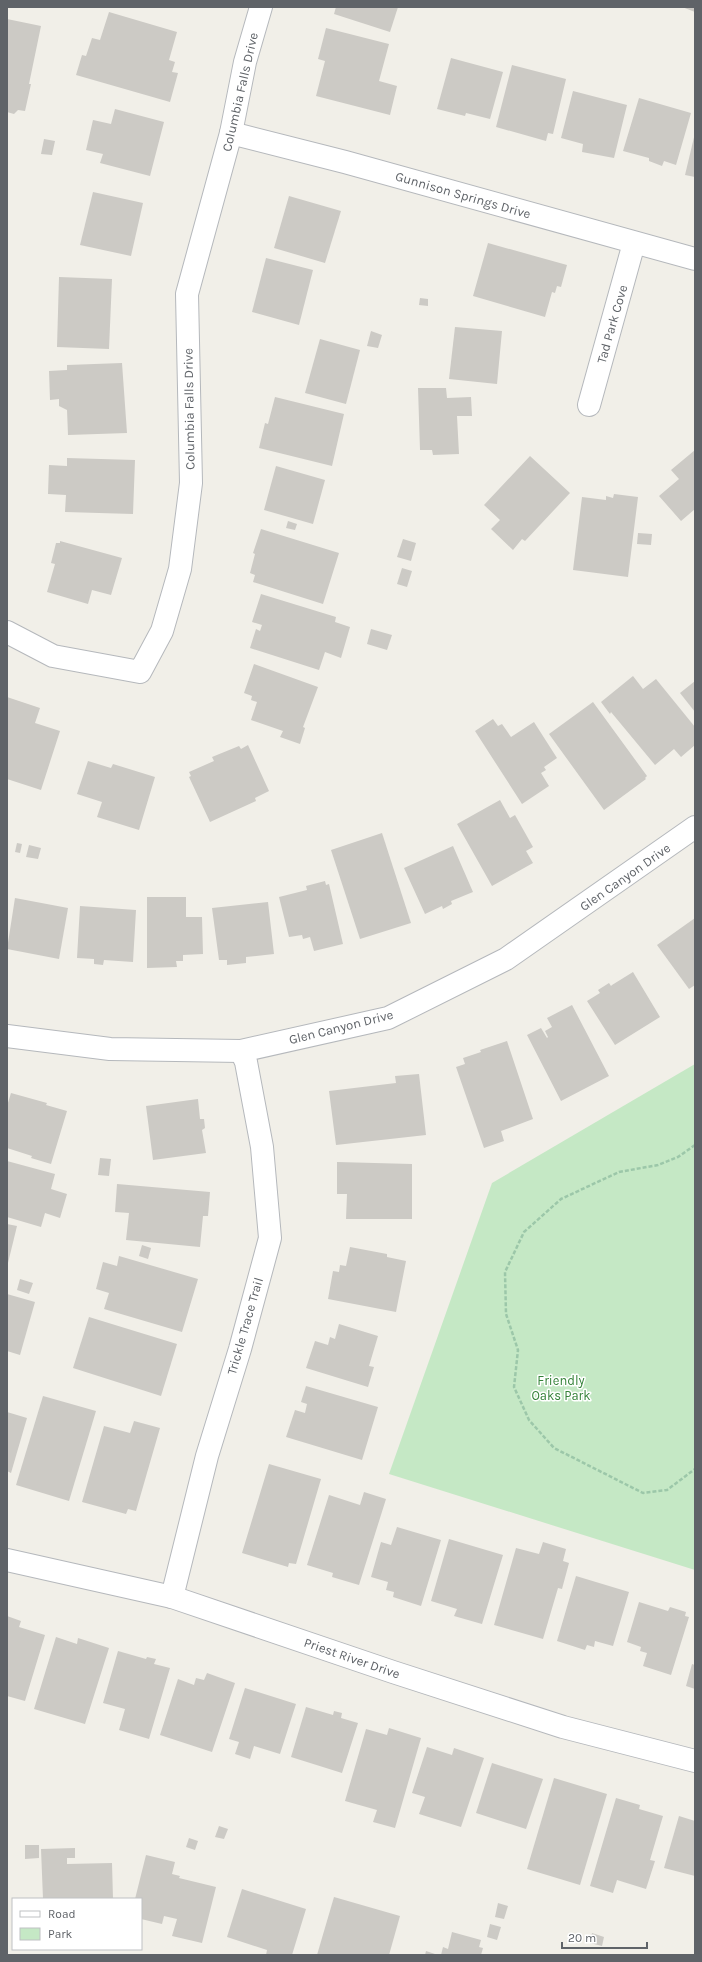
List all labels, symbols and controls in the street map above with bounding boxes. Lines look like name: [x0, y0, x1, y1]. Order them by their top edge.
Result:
street label: Columbia Falls Drive: [219, 31, 261, 153]
street label: Gunnison Springs Drive: [394, 168, 533, 222]
street label: Tad Park Cove: [594, 283, 630, 365]
street label: Columbia Falls Drive: [180, 348, 198, 470]
street label: Glen Canyon Drive: [577, 840, 673, 914]
street label: Glen Canyon Drive: [287, 1007, 395, 1047]
street label: Trickle Trace Trail: [224, 1276, 266, 1376]
park label: Friendly Oaks Park: [531, 1373, 591, 1403]
street label: Priest River Drive: [302, 1635, 402, 1682]
legend: [12, 1898, 142, 1950]
text: Road: [48, 1907, 76, 1921]
scale bar: [562, 1924, 647, 1950]
text: Park: [48, 1927, 73, 1941]
text: 20 m: [568, 1931, 596, 1945]

